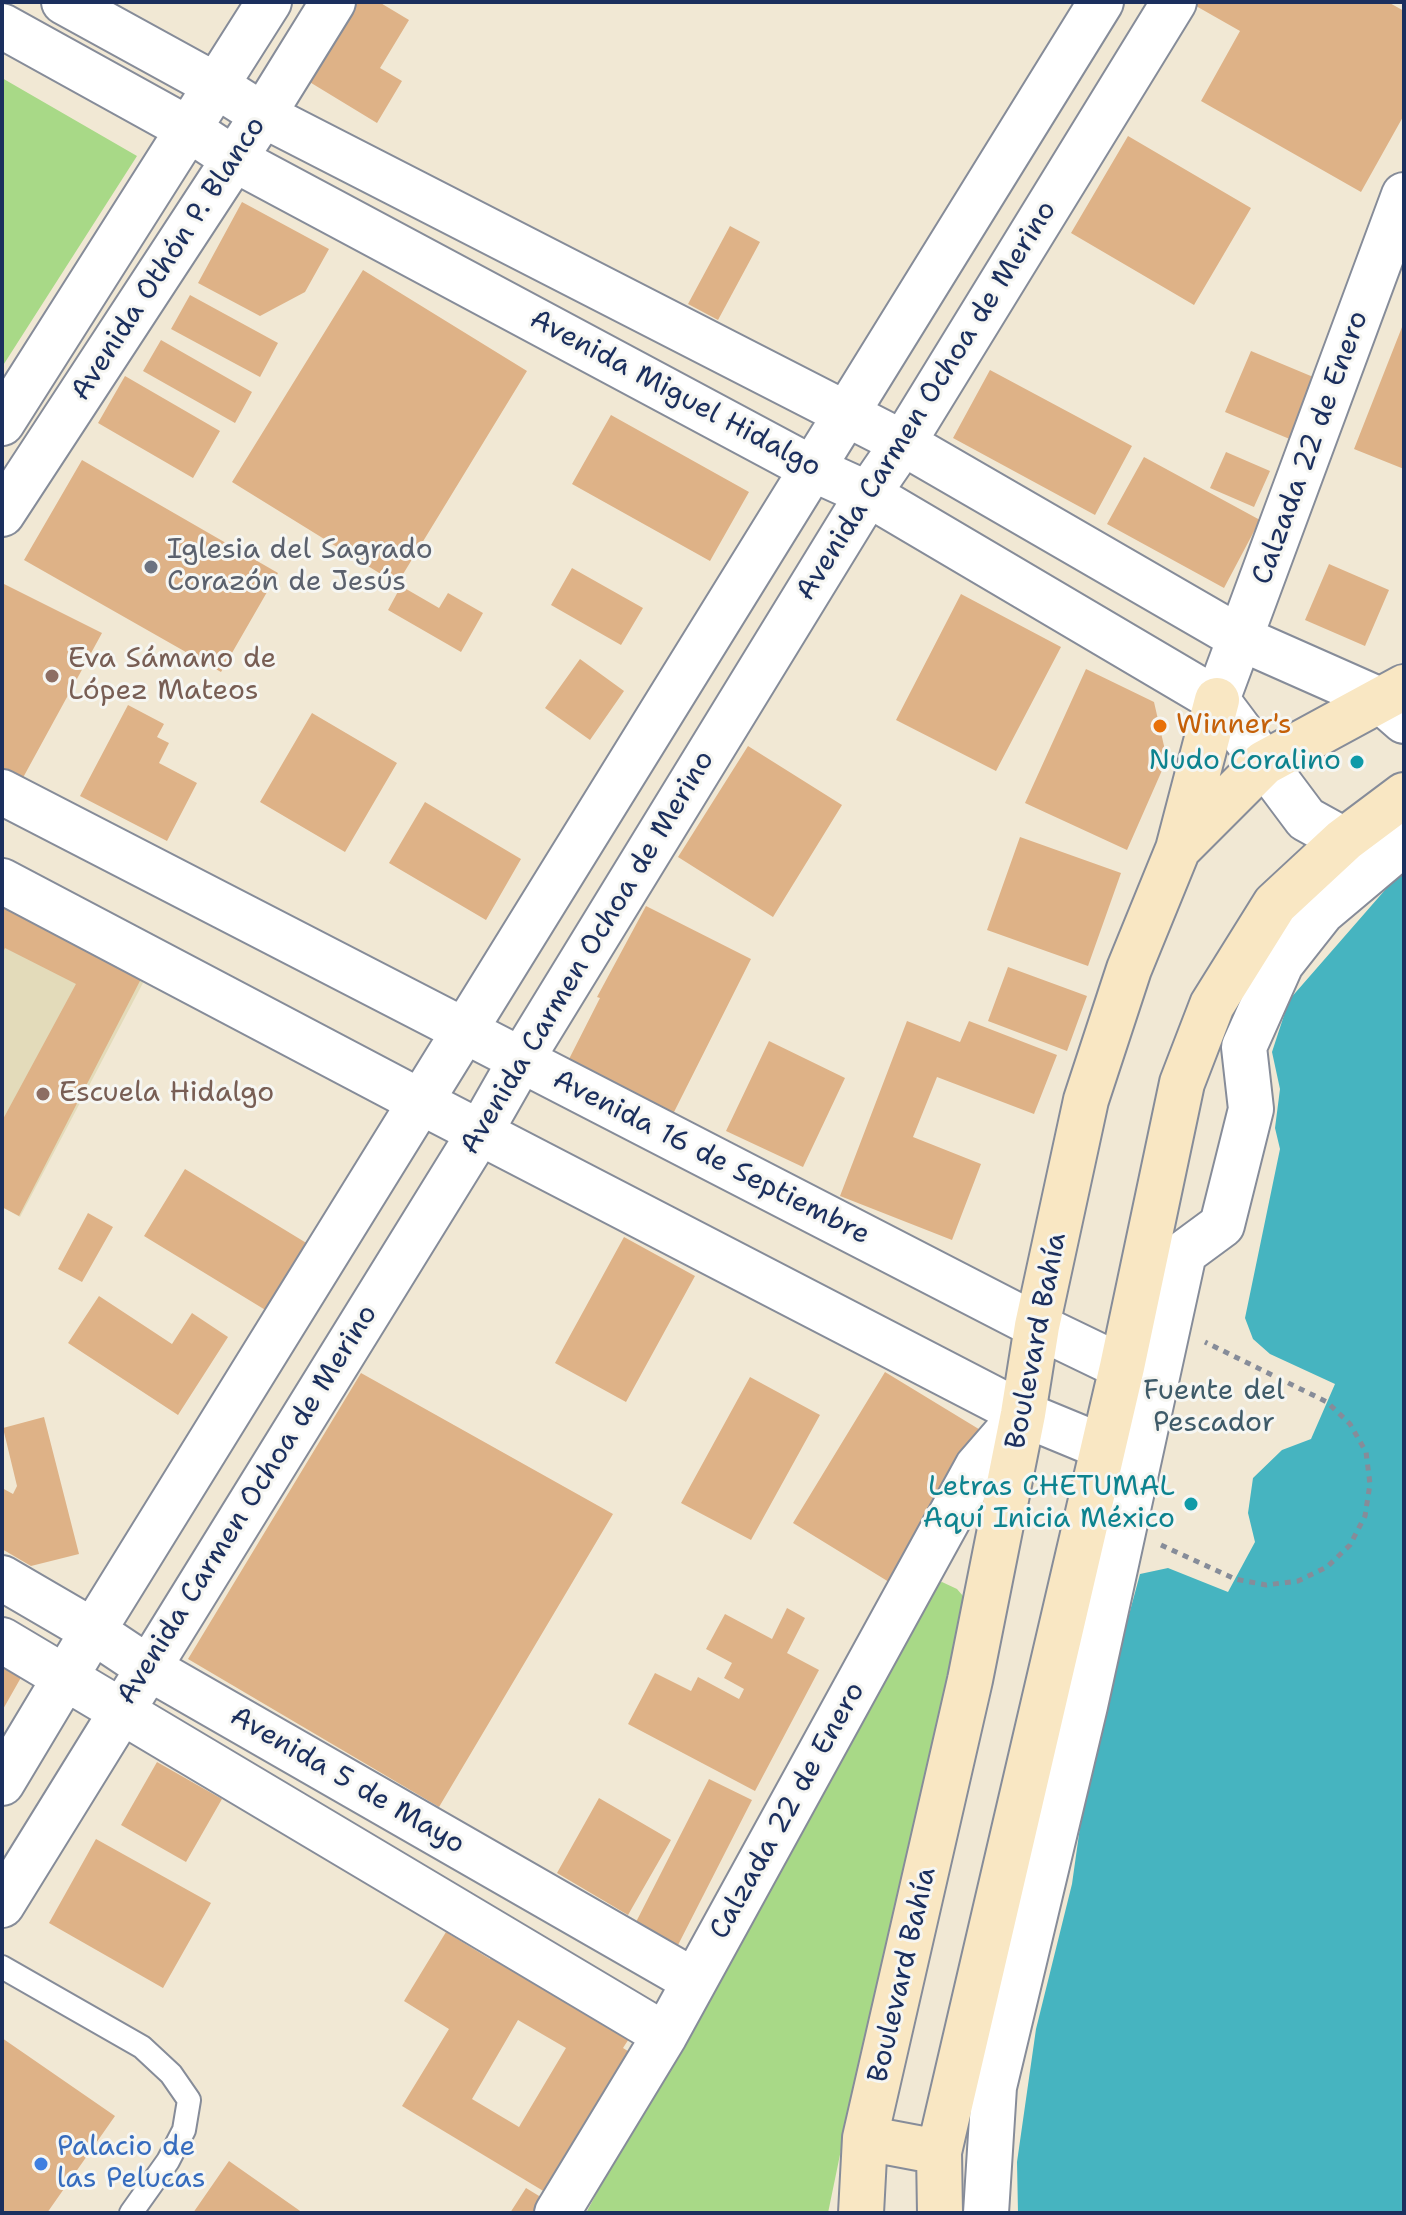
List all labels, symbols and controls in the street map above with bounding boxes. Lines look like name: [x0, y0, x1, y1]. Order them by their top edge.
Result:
street label: Avenida Othón P. Blanco: [65, 111, 273, 407]
street label: Avenida Carmen Ochoa de Merino: [790, 195, 1064, 607]
street label: Avenida Miguel Hidalgo: [524, 303, 826, 485]
street label: Calzada 22 de Enero: [1246, 307, 1376, 589]
place label: Iglesia del Sagrado Corazón de Jesús: [167, 534, 433, 600]
marker: Iglesia del Sagrado Corazón de Jesús: [142, 558, 160, 576]
place label: Eva Sámano de López Mateos: [68, 643, 276, 709]
marker: Eva Sámano de López Mateos: [43, 667, 61, 685]
place label: Winner's: [1176, 709, 1292, 743]
marker: Winner's: [1151, 717, 1169, 735]
street label: Avenida Carmen Ochoa de Merino: [454, 745, 722, 1161]
place label: Nudo Coralino: [1148, 745, 1341, 779]
marker: Nudo Coralino: [1348, 753, 1366, 771]
street label: Avenida 16 de Septiembre: [547, 1063, 875, 1253]
place label: Escuela Hidalgo: [59, 1077, 274, 1111]
marker: Escuela Hidalgo: [34, 1085, 52, 1103]
street label: Boulevard Bahía: [1000, 1230, 1074, 1452]
street label: Avenida Carmen Ochoa de Merino: [111, 1299, 385, 1711]
park label: Fuente del Pescador: [1143, 1375, 1285, 1441]
place label: Letras CHETUMAL Aquí Inicia México: [923, 1471, 1175, 1537]
marker: Letras CHETUMAL Aquí Inicia México: [1182, 1495, 1200, 1513]
street label: Calzada 22 de Enero: [703, 1677, 873, 1945]
street label: Avenida 5 de Mayo: [224, 1700, 470, 1862]
street label: Boulevard Bahía: [862, 1864, 944, 2086]
place label: Palacio de las Pelucas: [57, 2131, 206, 2197]
marker: Palacio de las Pelucas: [32, 2155, 50, 2173]

